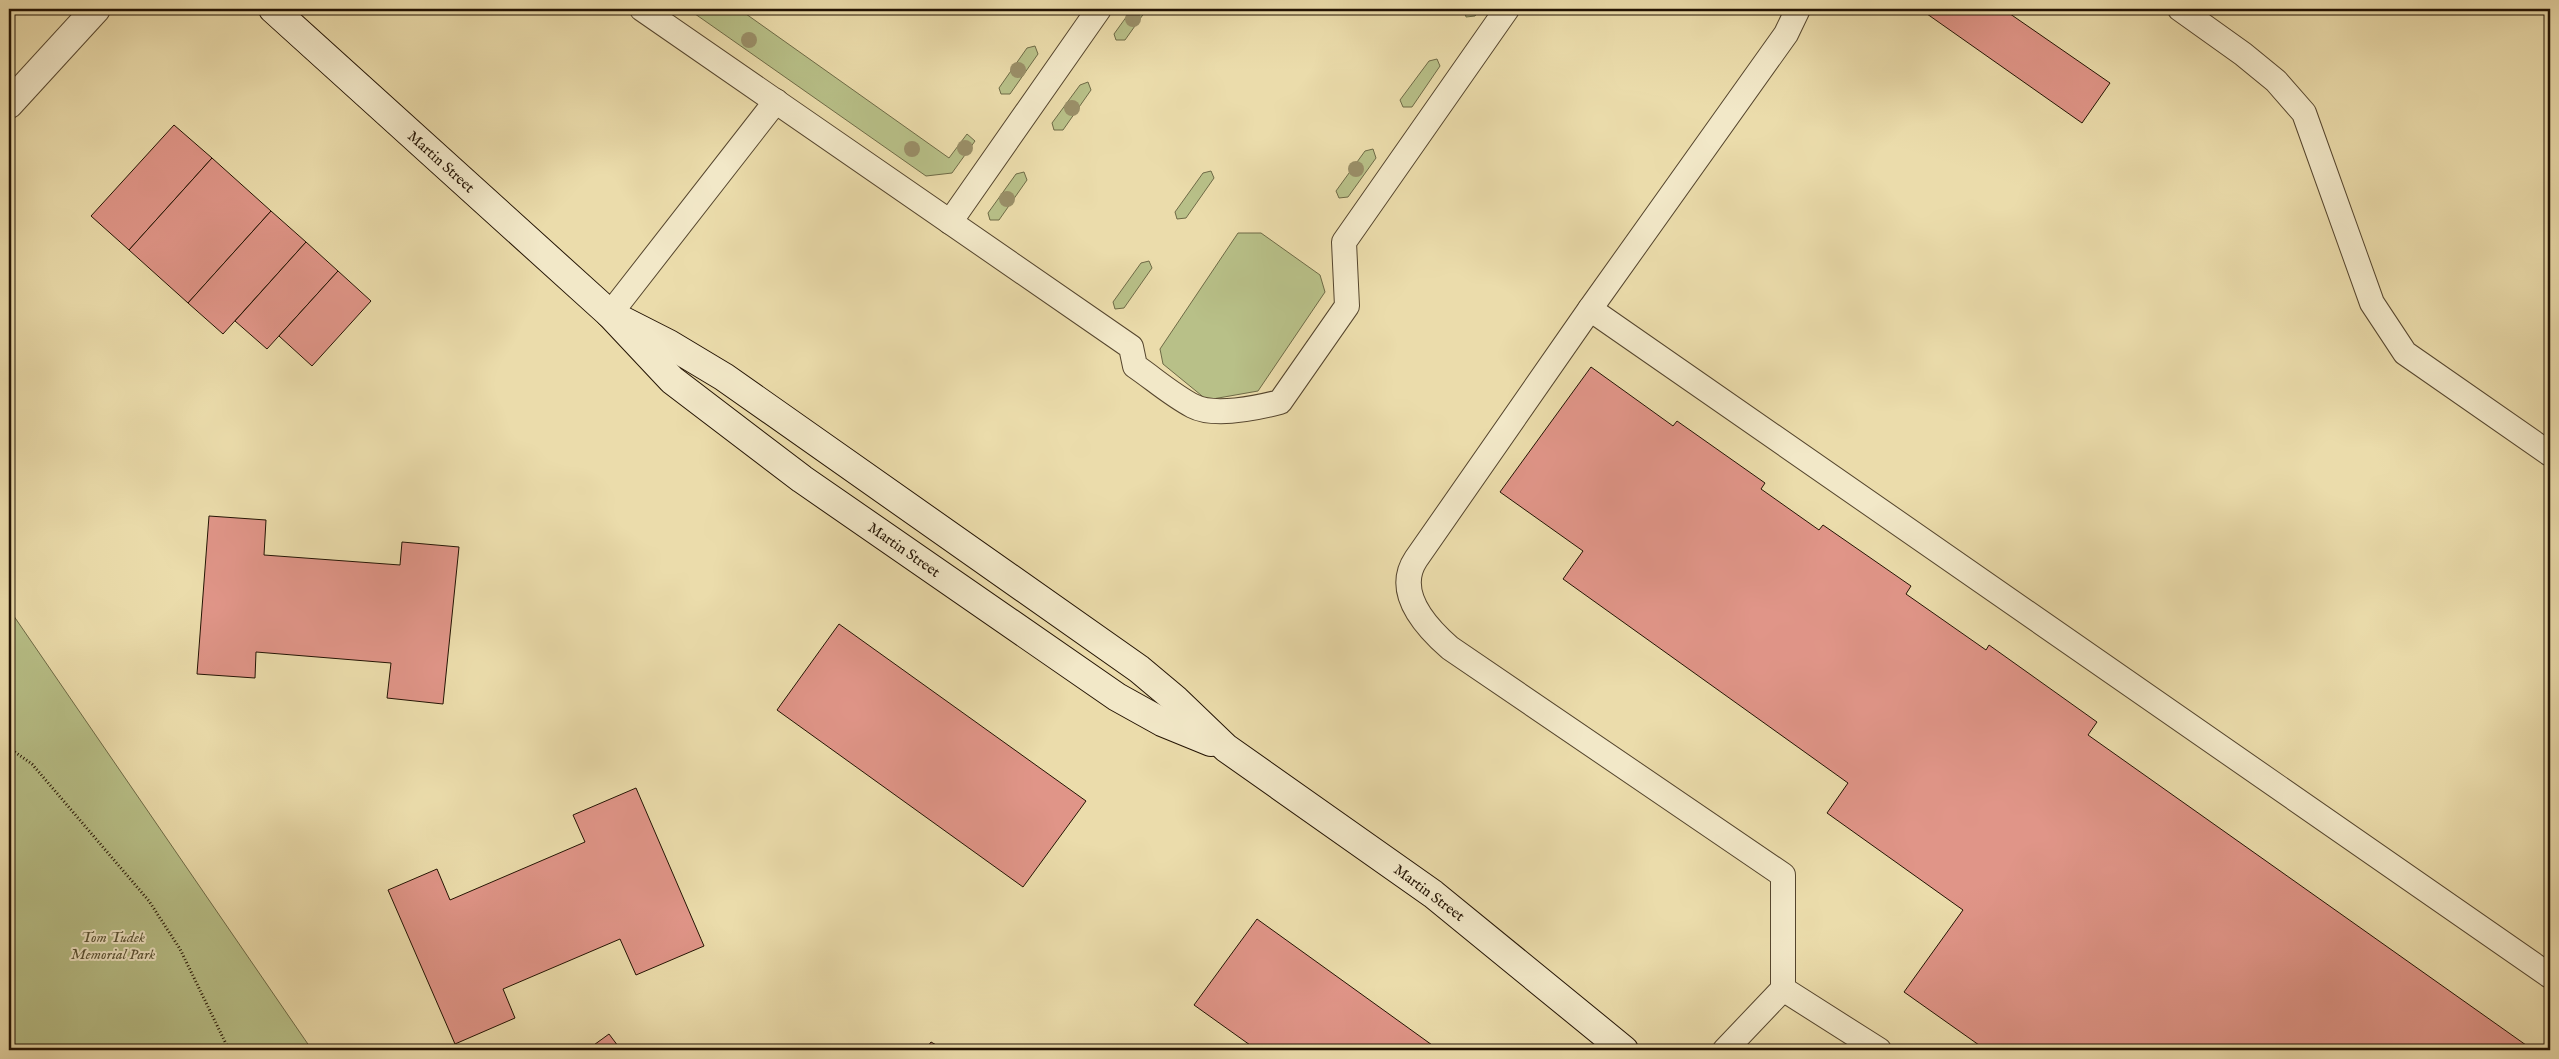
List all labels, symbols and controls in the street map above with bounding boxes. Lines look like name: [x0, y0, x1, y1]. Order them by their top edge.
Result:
street label: Martin Street: [404, 127, 478, 197]
street label: Martin Street: [864, 518, 944, 582]
street label: Martin Street: [1390, 860, 1468, 926]
park label: Tom Tudek Memorial Park: [71, 928, 155, 964]

